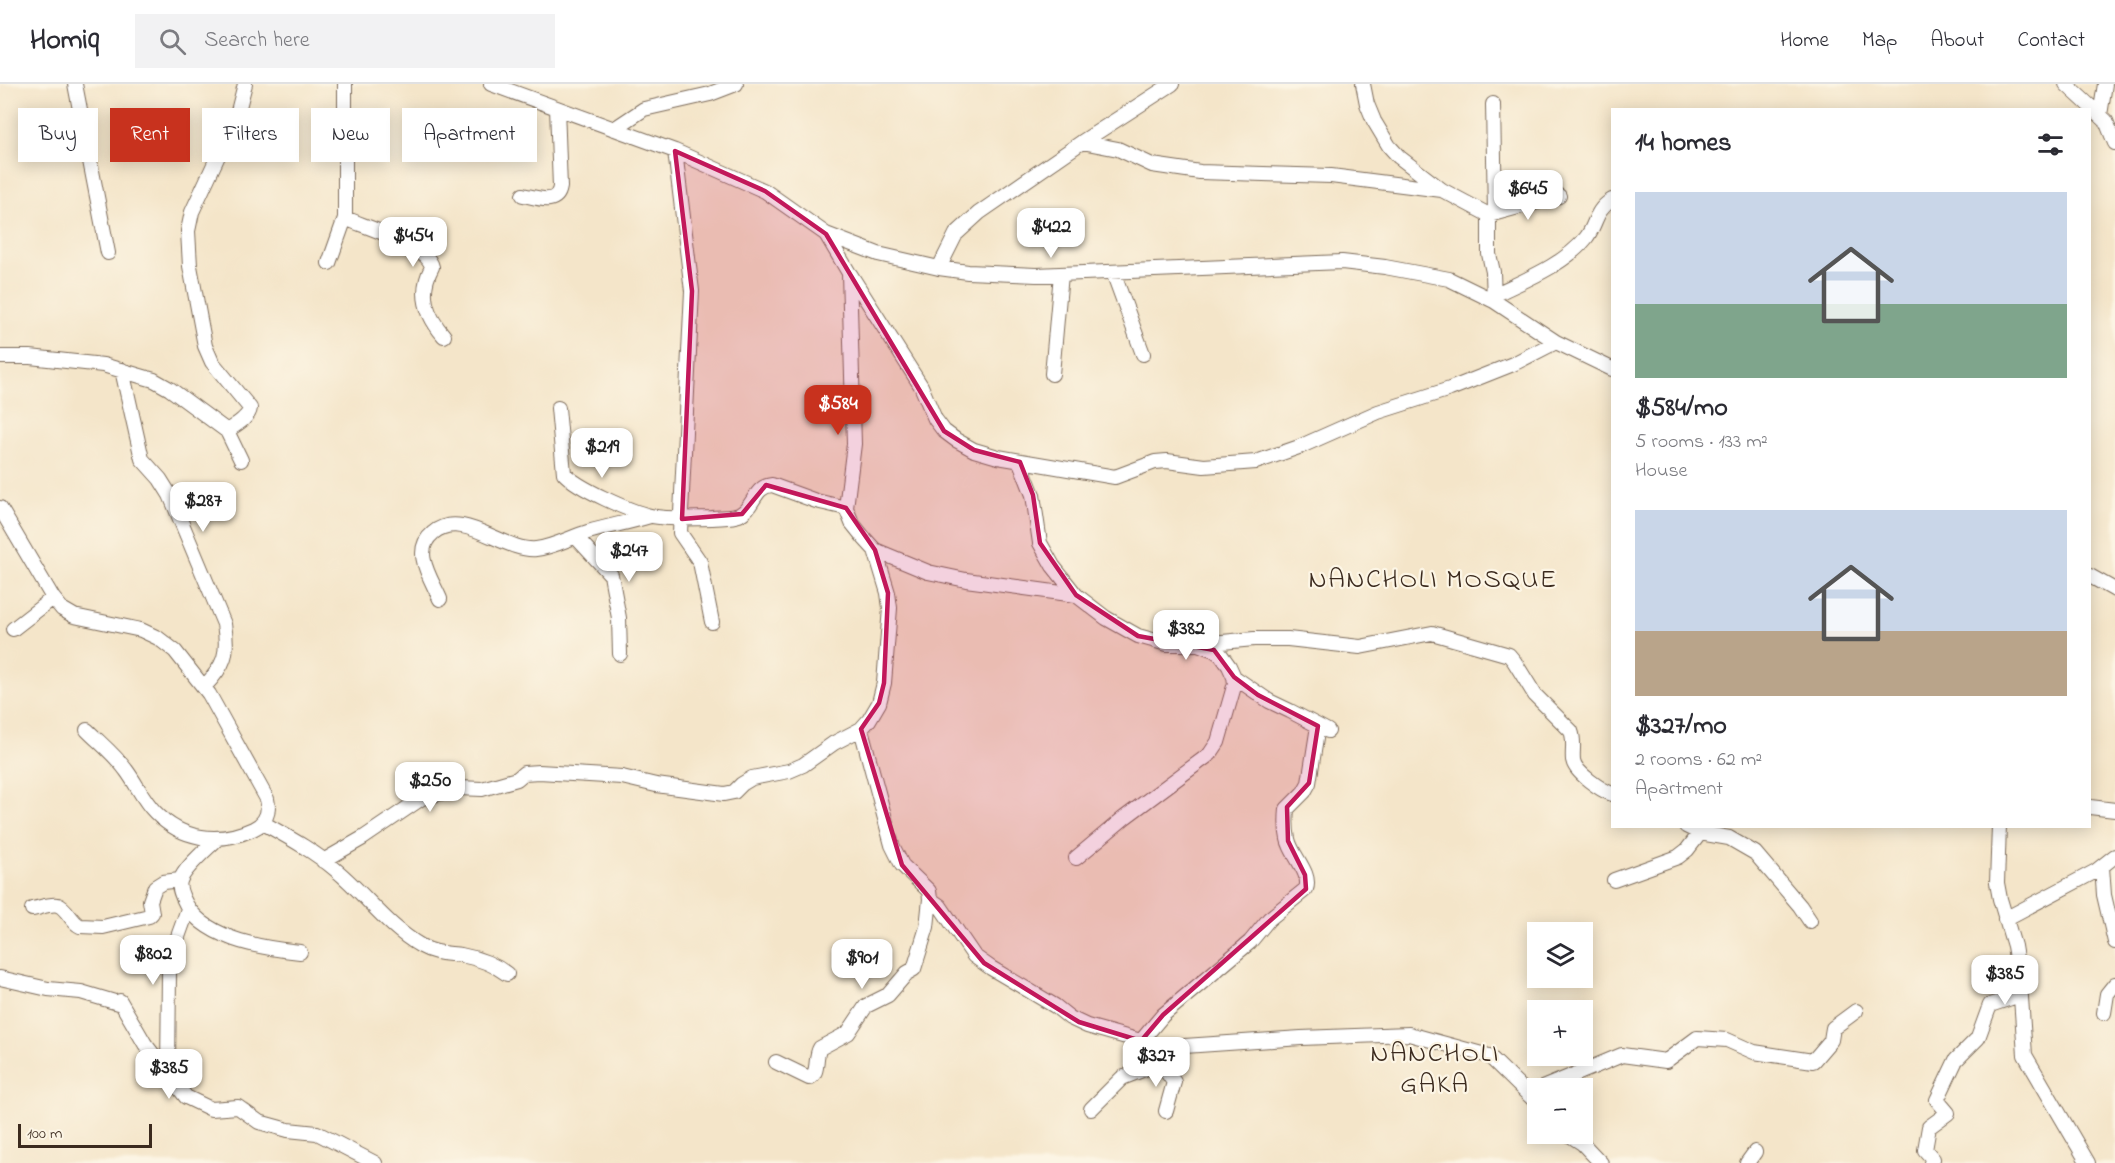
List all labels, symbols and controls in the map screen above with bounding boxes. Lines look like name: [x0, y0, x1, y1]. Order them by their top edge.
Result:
search box: [135, 14, 555, 68]
text: Homiq: [30, 21, 99, 62]
icon: search: [156, 25, 189, 58]
text: Search here: [204, 25, 310, 57]
text: Home: [1780, 26, 1829, 56]
text: Map: [1862, 26, 1897, 56]
text: About: [1930, 26, 1984, 56]
text: Contact: [2017, 26, 2085, 56]
chip: Buy: [18, 108, 98, 162]
chip: Rent: [110, 108, 190, 162]
chip: Filters: [202, 108, 299, 162]
chip: New: [311, 108, 390, 162]
chip: Apartment: [402, 108, 537, 162]
text: 14 homes: [1635, 125, 1731, 163]
icon: filters: [2034, 128, 2067, 161]
pin: $645: [1492, 170, 1564, 221]
text: $645: [1508, 175, 1548, 204]
pin: $422: [1015, 208, 1087, 259]
text: $422: [1031, 213, 1071, 242]
pin: $454: [377, 217, 449, 268]
text: $454: [393, 222, 433, 251]
icon: home: [1797, 231, 1905, 339]
pin: $584: [802, 385, 874, 436]
text: $584: [818, 390, 858, 419]
text: $584/mo: [1635, 390, 1728, 428]
pin: $219: [566, 428, 638, 479]
text: 5 rooms · 133 m²: [1635, 428, 1768, 457]
text: $219: [585, 433, 619, 462]
text: House: [1635, 457, 1688, 486]
pin: $287: [167, 482, 239, 533]
text: $287: [184, 487, 222, 516]
pin: $247: [593, 532, 665, 583]
text: $247: [610, 537, 648, 566]
icon: home: [1797, 549, 1905, 657]
district label: NANCHOLI MOSQUE: [1308, 561, 1558, 600]
pin: $382: [1150, 610, 1222, 661]
text: $382: [1167, 615, 1205, 644]
text: $327/mo: [1635, 708, 1727, 746]
text: 2 rooms · 62 m²: [1635, 746, 1762, 775]
pin: $250: [394, 762, 466, 813]
text: $250: [409, 767, 451, 796]
text: Apartment: [1635, 775, 1723, 804]
map controls: [1527, 922, 1593, 1144]
button: layers: [1527, 922, 1593, 988]
pin: $802: [117, 935, 189, 986]
pin: $901: [826, 939, 898, 990]
text: $802: [134, 940, 172, 969]
text: $901: [845, 944, 879, 973]
pin: $385: [1969, 955, 2041, 1006]
text: $385: [1985, 960, 2025, 989]
button: +: [1527, 1000, 1593, 1066]
district label: NANCHOLI GAKA: [1370, 1035, 1500, 1105]
pin: $327: [1120, 1037, 1192, 1088]
text: $327: [1137, 1042, 1175, 1071]
pin: $385: [133, 1049, 205, 1100]
text: $385: [149, 1054, 189, 1083]
button: −: [1527, 1078, 1593, 1144]
scale bar: [18, 1121, 152, 1148]
text: 100 m: [27, 1122, 62, 1146]

